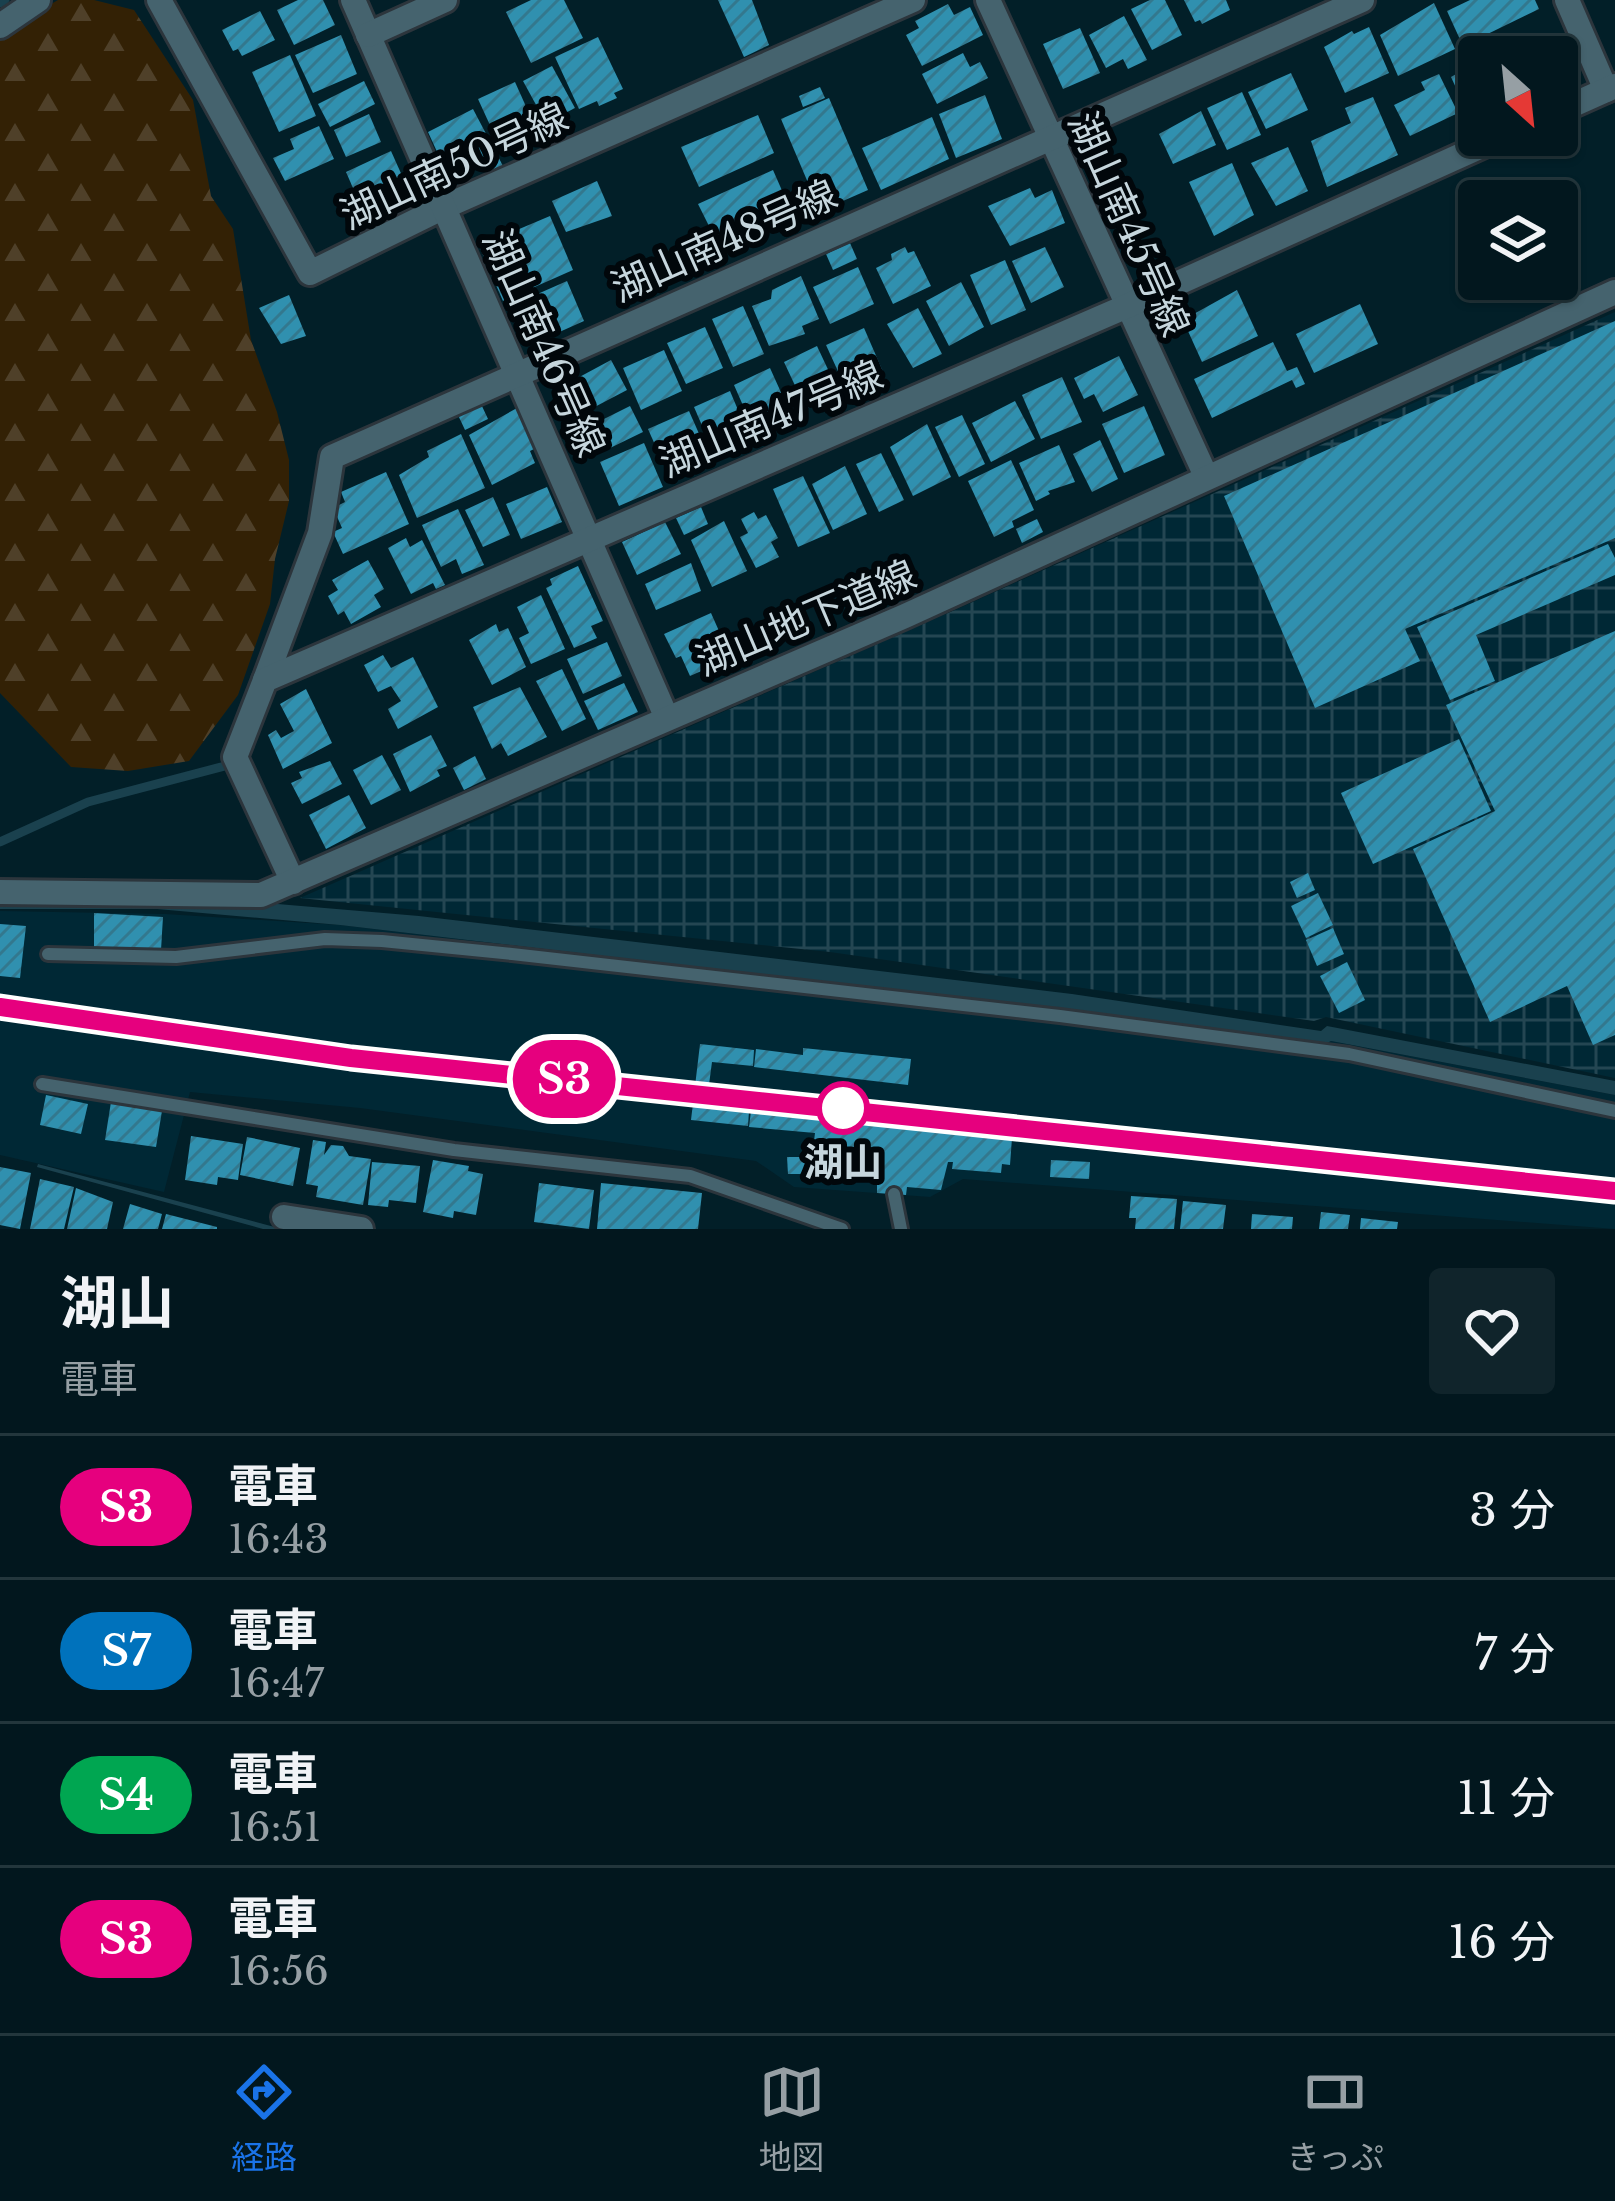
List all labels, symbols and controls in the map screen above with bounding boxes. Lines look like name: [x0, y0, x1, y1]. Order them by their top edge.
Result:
north arrow: [1458, 36, 1578, 156]
map controls: [1458, 36, 1578, 300]
street label: 湖山南50号線: [333, 92, 575, 240]
street label: 湖山南45号線: [1058, 104, 1200, 344]
street label: 湖山南48号線: [604, 170, 844, 312]
button: layers: [1458, 180, 1578, 300]
street label: 湖山南46号線: [472, 222, 616, 464]
street label: 湖山南47号線: [652, 350, 890, 488]
street label: 湖山地下道線: [689, 550, 923, 686]
line badge: S3: [510, 1040, 618, 1118]
text: S3: [537, 1053, 591, 1105]
marker: 湖山: [818, 1083, 868, 1133]
place label: 湖山: [804, 1138, 882, 1187]
text: 湖山: [60, 1268, 174, 1338]
button: heart: [1429, 1268, 1555, 1394]
text: 電車: [60, 1355, 138, 1404]
text: 電車: [228, 1458, 318, 1514]
text: S3: [99, 1481, 153, 1533]
text: 3 分: [1469, 1482, 1555, 1538]
text: 16:43: [228, 1515, 328, 1564]
text: 電車: [228, 1602, 318, 1658]
text: S7: [101, 1625, 151, 1677]
text: 7 分: [1474, 1626, 1555, 1682]
text: 16:47: [228, 1659, 324, 1708]
text: 電車: [228, 1746, 318, 1802]
text: S4: [98, 1769, 154, 1821]
text: 11 分: [1457, 1770, 1555, 1826]
text: 16:51: [228, 1803, 321, 1852]
text: 電車: [228, 1890, 318, 1946]
text: S3: [99, 1913, 153, 1965]
text: 16 分: [1448, 1914, 1555, 1970]
text: 16:56: [228, 1947, 329, 1996]
tab: 経路: [231, 2059, 297, 2179]
tab: 地図: [759, 2059, 825, 2179]
tab: きっぷ: [1286, 2059, 1384, 2179]

